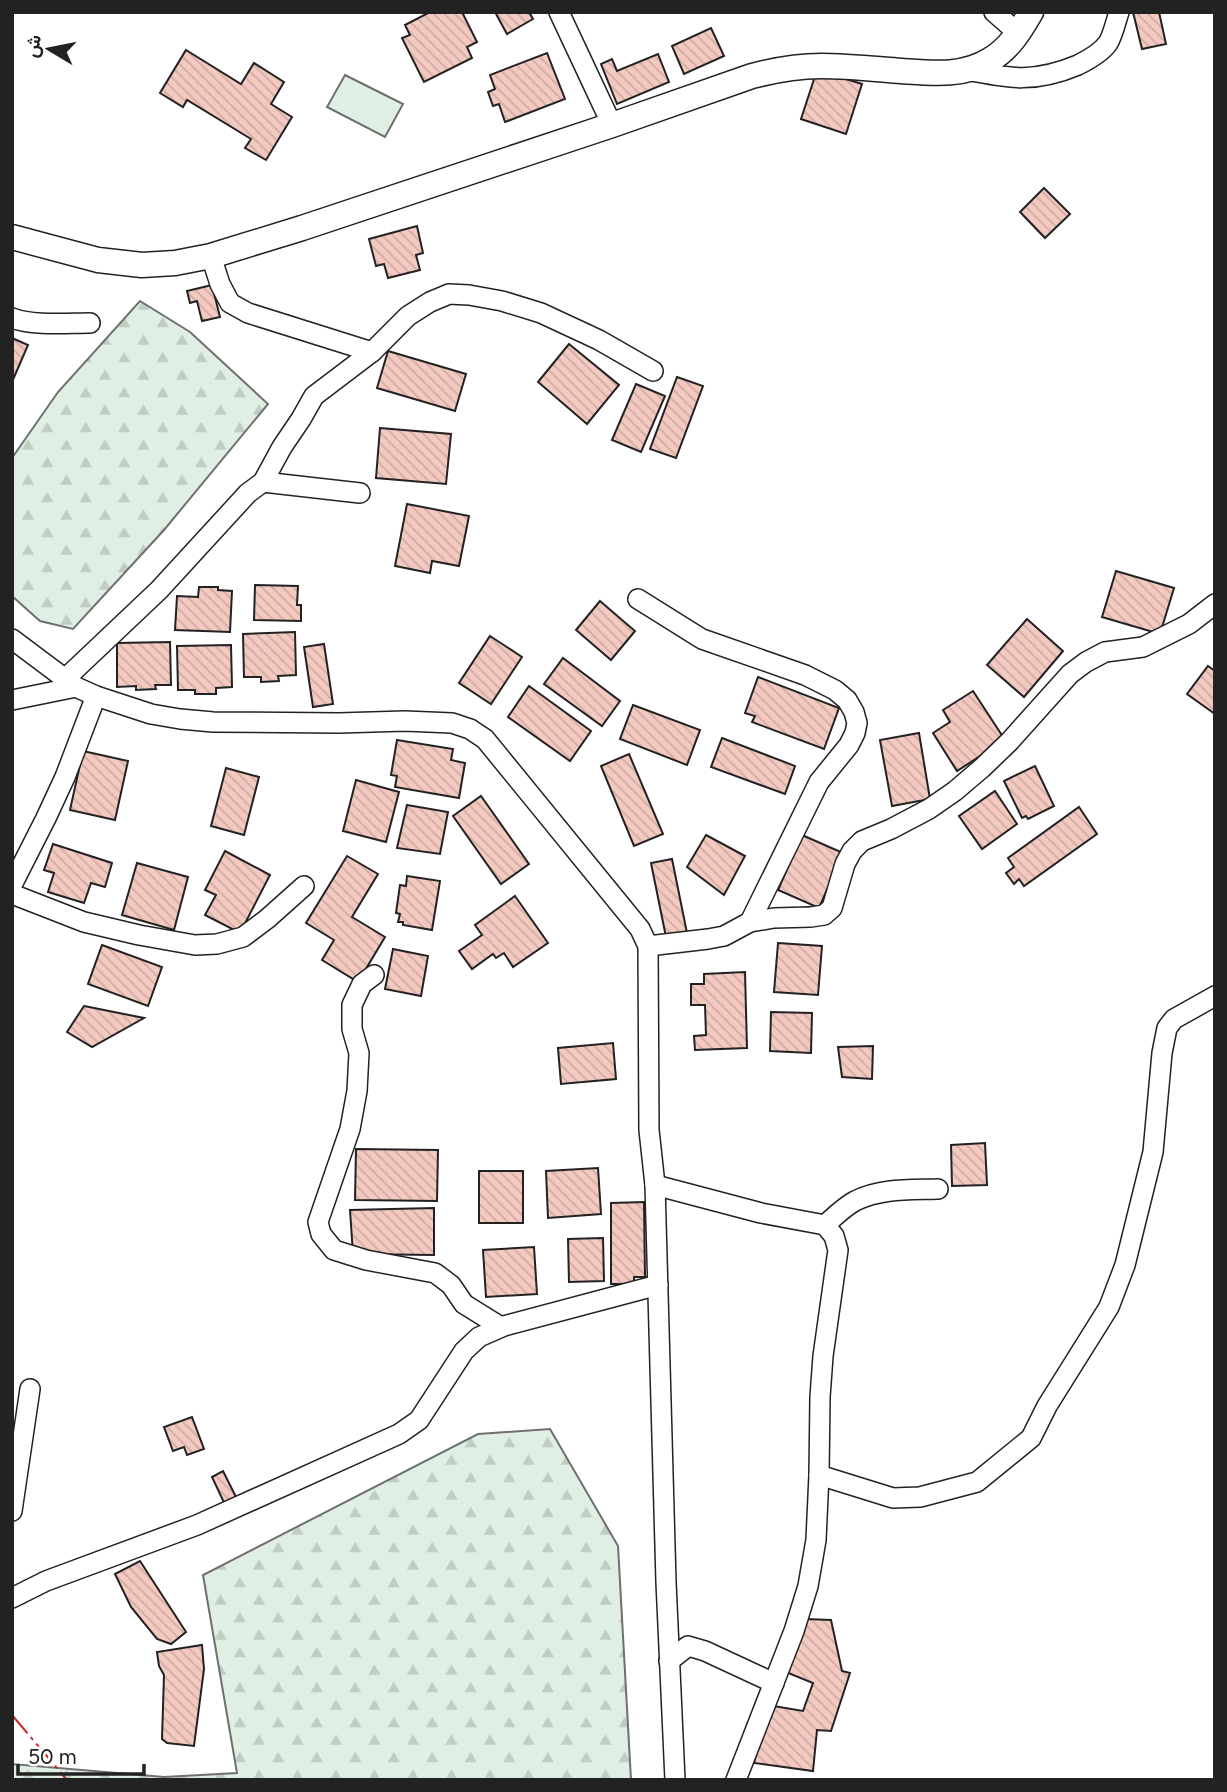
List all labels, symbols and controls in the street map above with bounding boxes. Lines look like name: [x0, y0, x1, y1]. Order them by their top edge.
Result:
north arrow: [14, 14, 84, 84]
text: ش: [19, 33, 46, 59]
scale bar: [18, 1732, 144, 1776]
text: 50 m: [28, 1744, 77, 1769]

